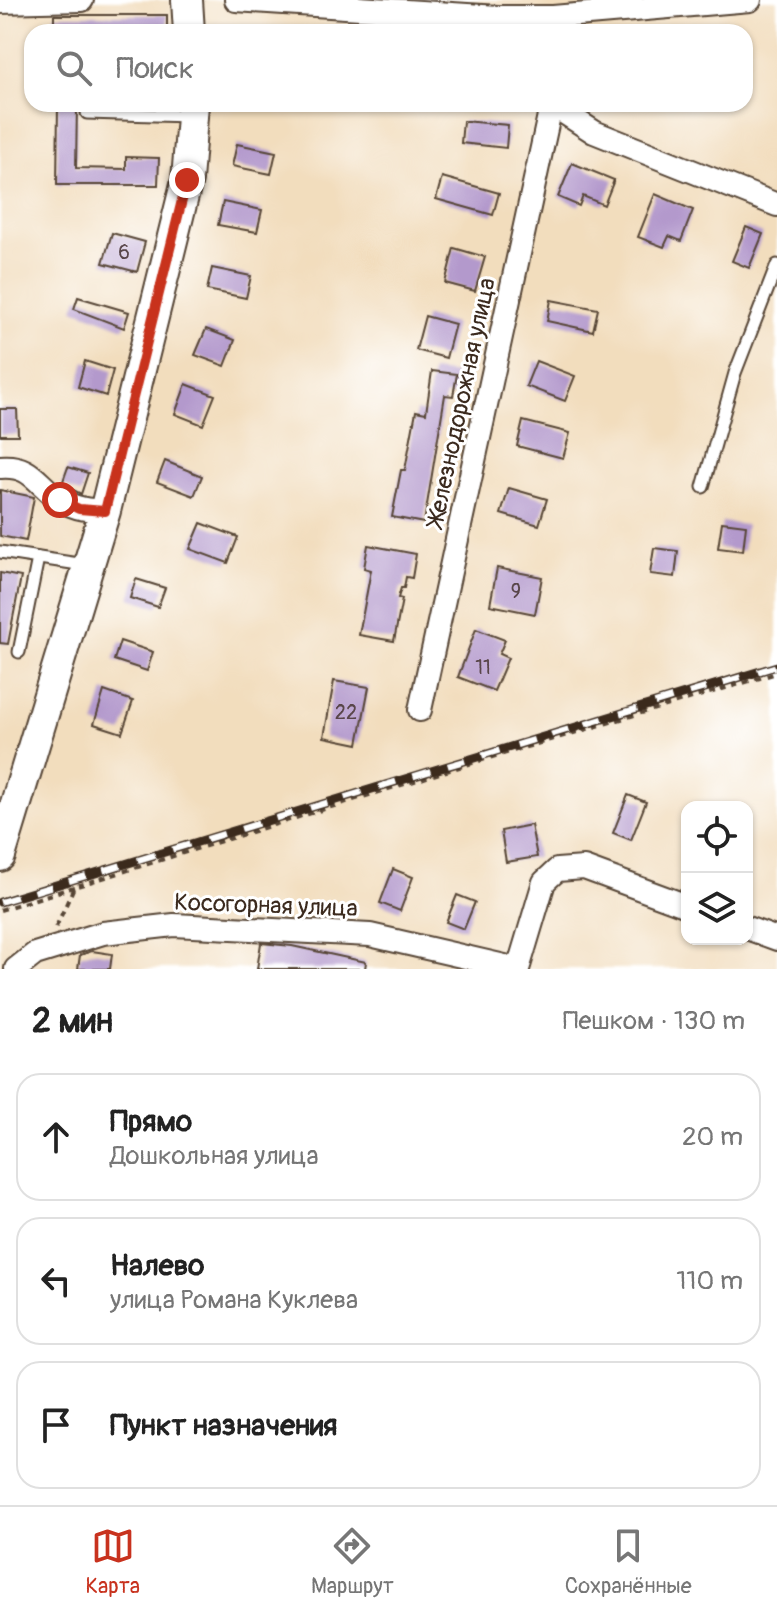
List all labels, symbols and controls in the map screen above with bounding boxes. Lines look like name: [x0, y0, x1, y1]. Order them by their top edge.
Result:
search box: [24, 24, 753, 112]
icon: search: [52, 46, 96, 90]
text: Поиск: [116, 50, 194, 87]
route end: [169, 162, 205, 198]
house number: 6: [118, 240, 130, 265]
street label: Железнодорожная улица: [420, 275, 502, 533]
route start: [42, 482, 78, 518]
house number: 9: [511, 579, 521, 604]
house number: 11: [475, 655, 491, 680]
house number: 22: [335, 700, 357, 725]
map controls: [681, 801, 753, 945]
button: locate: [681, 801, 753, 873]
button: layers: [681, 873, 753, 945]
street label: Косогорная улица: [174, 888, 358, 923]
text: 2 мин: [32, 1000, 113, 1043]
text: Пешком · 130 m: [563, 1005, 745, 1037]
text: Прямо: [110, 1103, 192, 1140]
icon: ahead: [34, 1115, 78, 1159]
text: 20 m: [682, 1121, 743, 1153]
text: Дошкольная улица: [110, 1140, 319, 1172]
text: Налево: [110, 1247, 204, 1284]
icon: left: [34, 1259, 78, 1303]
text: 110 m: [676, 1265, 743, 1297]
text: улица Романа Куклева: [110, 1284, 358, 1316]
icon: arrive: [34, 1403, 78, 1447]
text: Пункт назначения: [110, 1407, 337, 1444]
tab: Карта: [85, 1524, 140, 1600]
tab: Маршрут: [311, 1524, 394, 1600]
tab: Сохранённые: [565, 1524, 692, 1600]

